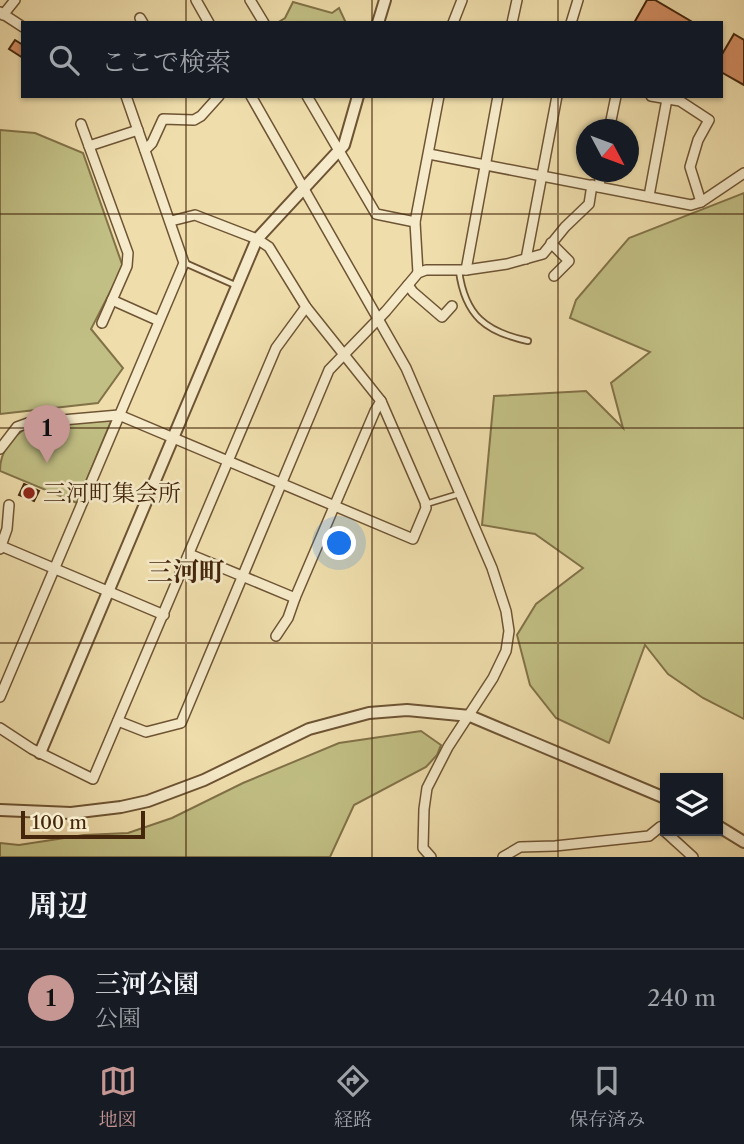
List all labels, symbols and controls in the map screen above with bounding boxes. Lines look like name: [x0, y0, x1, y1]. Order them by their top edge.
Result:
search box: [21, 21, 723, 98]
icon: search: [45, 41, 83, 79]
text: ここで検索: [101, 46, 231, 78]
north arrow: [576, 119, 639, 182]
pin: 1: [24, 405, 70, 463]
place label: 三河町集会所: [43, 479, 181, 507]
marker: 三河町集会所: [21, 485, 37, 501]
your location: [322, 526, 356, 560]
district label: 三河町: [147, 556, 225, 588]
map controls: [660, 773, 723, 836]
button: layers: [660, 773, 723, 836]
scale bar: [21, 808, 145, 840]
text: 100 m: [32, 811, 87, 834]
text: 周辺: [28, 887, 88, 924]
text: 三河公園: [95, 968, 199, 1000]
text: 1: [46, 984, 56, 1012]
text: 240 m: [647, 984, 716, 1012]
text: 公園: [95, 1004, 141, 1032]
tab: 地図: [99, 1062, 137, 1131]
tab: 経路: [334, 1062, 372, 1131]
tab: 保存済み: [569, 1062, 645, 1131]

